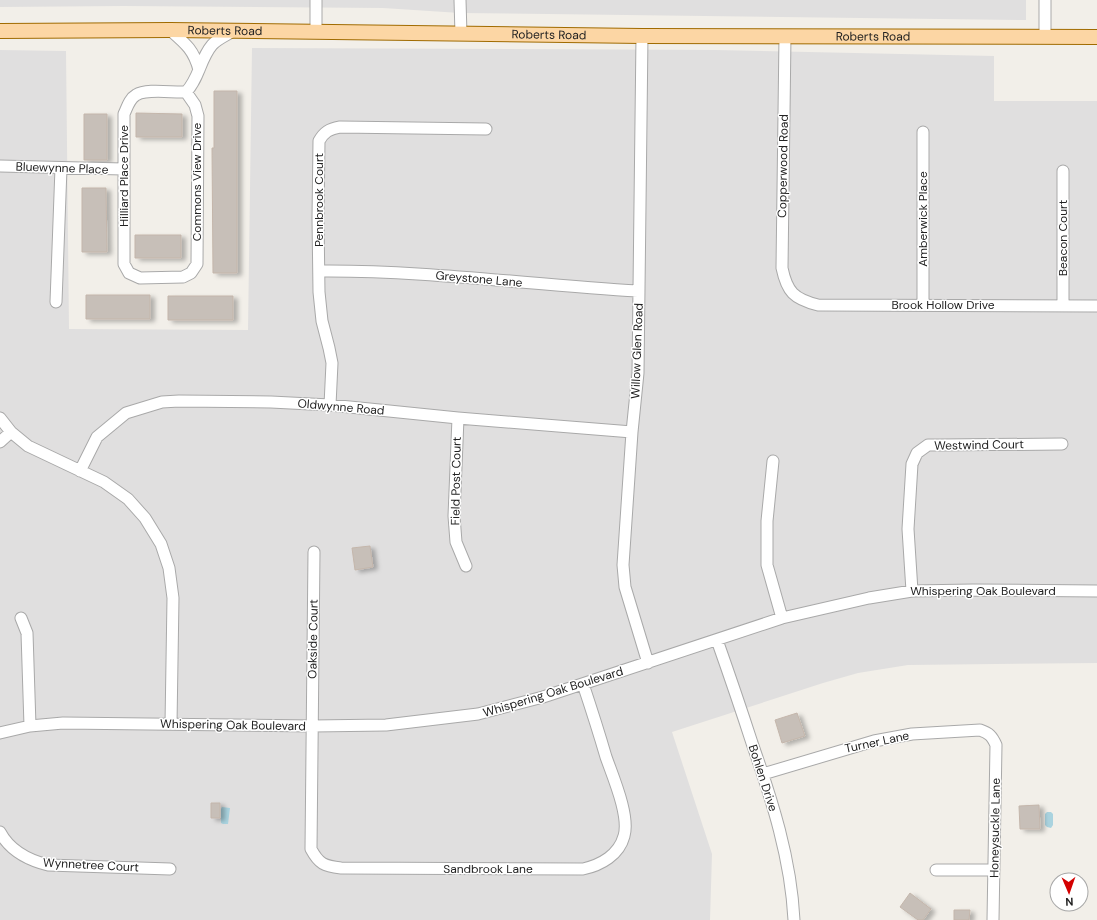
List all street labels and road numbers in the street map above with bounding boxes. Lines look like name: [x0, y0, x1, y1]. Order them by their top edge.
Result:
street label: Roberts Road: [188, 22, 262, 39]
street label: Roberts Road: [512, 26, 586, 43]
street label: Roberts Road: [836, 28, 910, 45]
street label: Copperwood Road: [774, 114, 792, 218]
street label: Commons View Drive: [189, 123, 205, 241]
street label: Hilliard Place Drive: [116, 125, 132, 227]
street label: Pennbrook Court: [311, 153, 327, 247]
street label: Bluewynne Place: [15, 158, 109, 178]
street label: Amberwick Place: [915, 171, 931, 267]
street label: Beacon Court: [1055, 200, 1071, 276]
street label: Greystone Lane: [435, 267, 523, 291]
street label: Brook Hollow Drive: [891, 297, 995, 313]
street label: Willow Glen Road: [627, 303, 647, 399]
street label: Oldwynne Road: [297, 395, 385, 419]
street label: Field Post Court: [447, 436, 465, 525]
street label: Westwind Court: [934, 436, 1024, 454]
street label: Whispering Oak Boulevard: [910, 583, 1056, 599]
street label: Oakside Court: [304, 599, 322, 679]
street label: Whispering Oak Boulevard: [481, 663, 625, 721]
street label: Whispering Oak Boulevard: [160, 716, 306, 734]
street label: Turner Lane: [843, 727, 911, 757]
street label: Bohlen Drive: [745, 743, 781, 814]
street label: Honeysuckle Lane: [986, 778, 1004, 878]
street label: Wynnetree Court: [43, 854, 140, 876]
street label: Sandbrook Lane: [443, 861, 533, 877]

